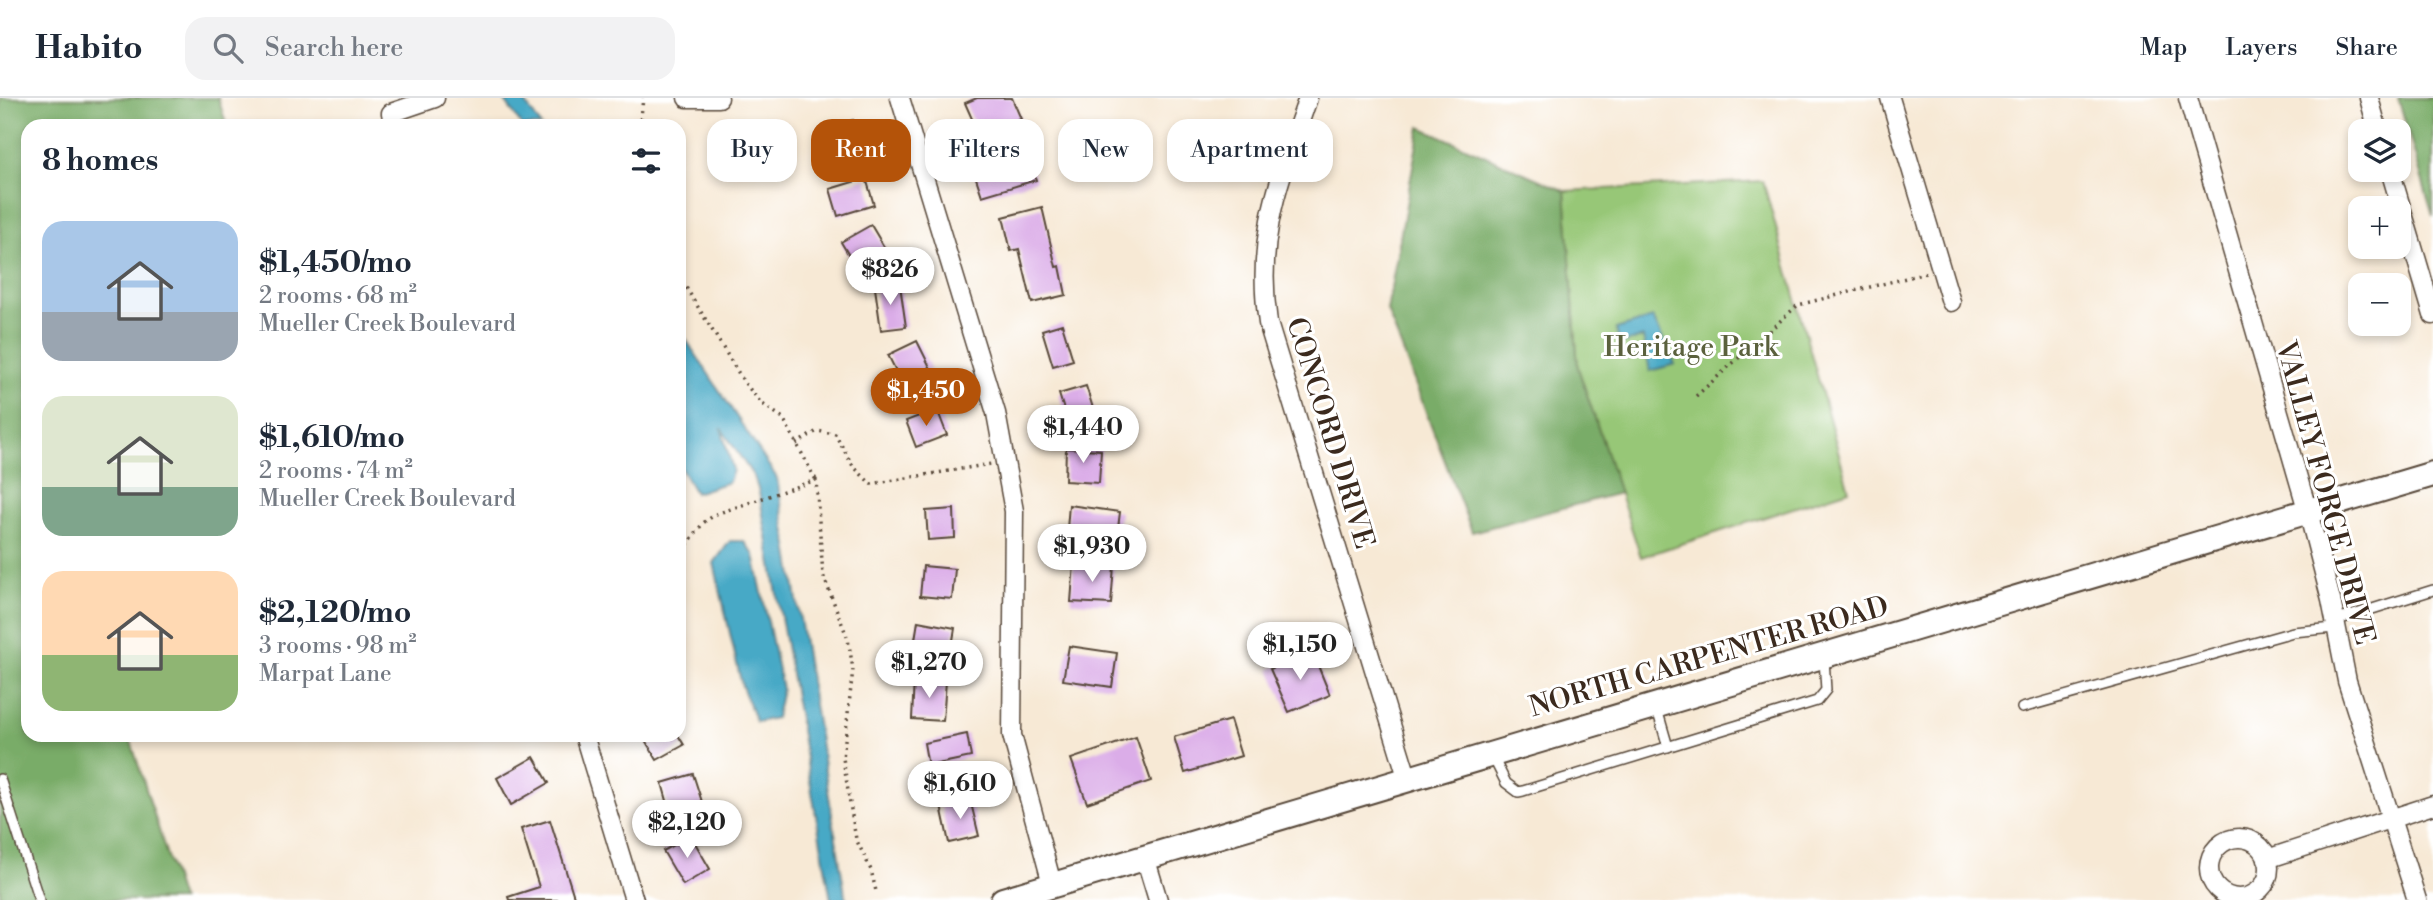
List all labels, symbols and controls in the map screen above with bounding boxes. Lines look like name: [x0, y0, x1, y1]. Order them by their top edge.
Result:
search box: [185, 17, 675, 80]
text: Habito: [35, 28, 143, 69]
icon: search: [209, 29, 247, 67]
text: Search here: [265, 32, 404, 64]
text: Map: [2140, 33, 2187, 63]
text: Layers: [2225, 33, 2297, 63]
text: Share: [2335, 33, 2398, 63]
chip: Buy: [707, 119, 797, 182]
chip: Rent: [811, 119, 911, 182]
chip: Filters: [925, 119, 1044, 182]
chip: New: [1058, 119, 1153, 182]
chip: Apartment: [1167, 119, 1333, 182]
map controls: [2348, 119, 2411, 336]
button: layers: [2348, 119, 2411, 182]
text: 8 homes: [42, 142, 158, 180]
icon: filters: [627, 142, 665, 180]
button: +: [2348, 196, 2411, 259]
text: $1,450/mo: [259, 244, 412, 282]
pin: $826: [849, 248, 931, 307]
icon: home: [98, 249, 182, 333]
text: $826: [861, 256, 919, 284]
button: −: [2348, 273, 2411, 336]
text: 2 rooms · 68 m²: [259, 282, 417, 310]
text: Mueller Creek Boulevard: [259, 310, 516, 338]
street label: CONCORD DRIVE: [1278, 313, 1382, 553]
park label: Heritage Park: [1604, 330, 1780, 365]
street label: VALLEY FORGE DRIVE: [2267, 336, 2382, 649]
pin: $1,450: [869, 368, 983, 428]
text: $1,450: [887, 377, 965, 405]
pin: $1,440: [1026, 406, 1140, 465]
text: $1,440: [1043, 414, 1123, 442]
text: $1,610/mo: [259, 419, 405, 457]
icon: home: [98, 424, 182, 508]
text: 2 rooms · 74 m²: [259, 457, 413, 485]
text: Mueller Creek Boulevard: [259, 485, 516, 513]
pin: $1,930: [1035, 524, 1149, 584]
text: $1,930: [1053, 533, 1131, 561]
street label: NORTH CARPENTER ROAD: [1525, 589, 1893, 725]
text: $2,120/mo: [259, 594, 411, 632]
icon: home: [98, 599, 182, 683]
pin: $1,150: [1243, 622, 1357, 682]
text: $1,150: [1263, 631, 1337, 659]
text: 3 rooms · 98 m²: [259, 632, 416, 660]
pin: $1,270: [872, 640, 986, 700]
text: $1,270: [891, 649, 967, 677]
text: Marpat Lane: [259, 660, 392, 688]
pin: $1,610: [903, 762, 1017, 821]
text: $1,610: [924, 770, 996, 798]
pin: $2,120: [630, 800, 744, 860]
text: $2,120: [648, 809, 726, 837]

